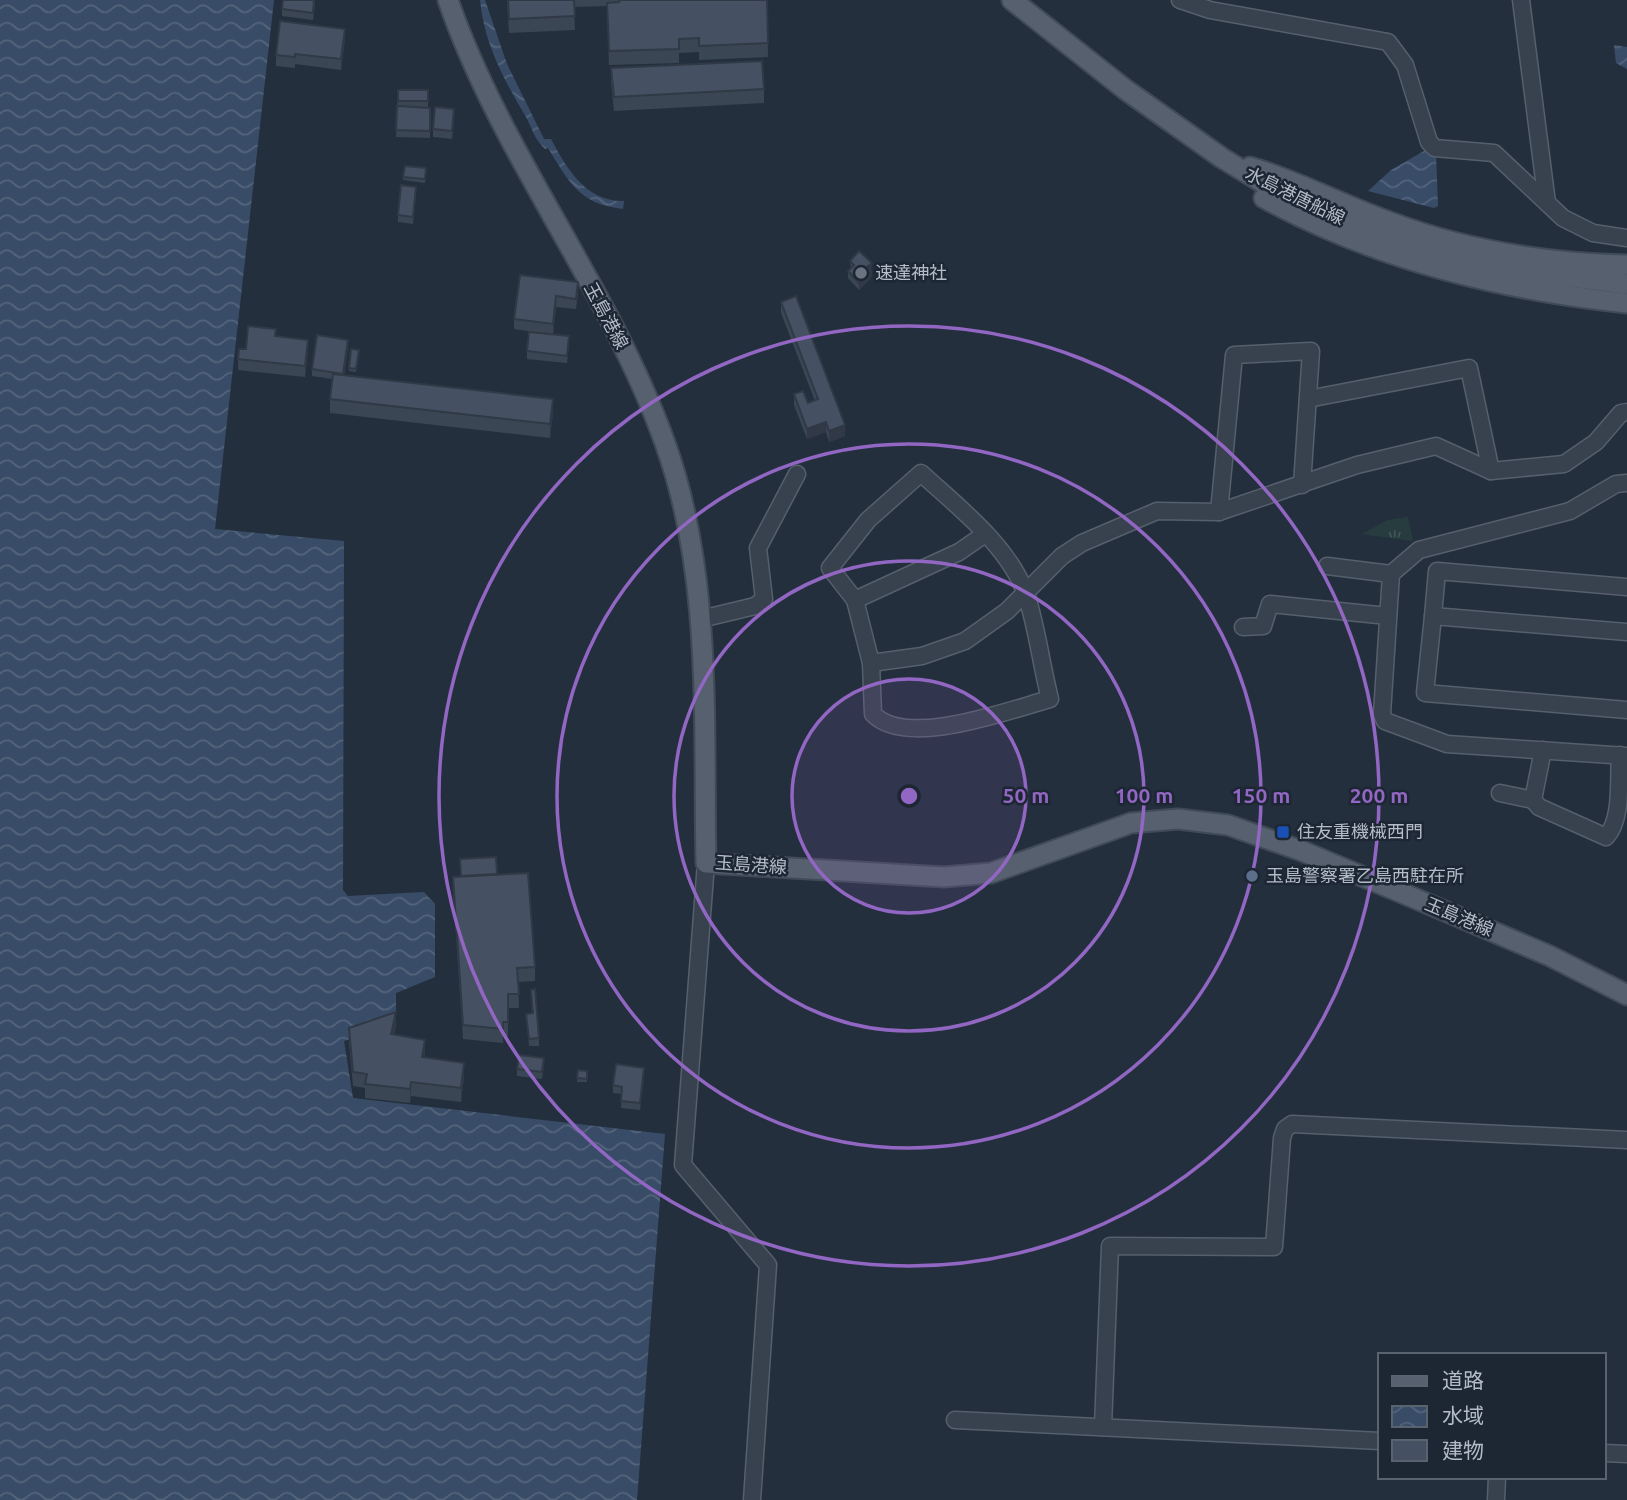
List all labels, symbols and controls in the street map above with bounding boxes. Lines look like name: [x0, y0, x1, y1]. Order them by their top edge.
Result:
street label: 水島港唐船線: [1243, 162, 1348, 228]
place label: 速達神社: [875, 262, 947, 282]
marker: 速達神社: [853, 265, 869, 281]
street label: 玉島港線: [581, 279, 633, 352]
text: 50 m: [1003, 783, 1049, 807]
text: 100 m: [1115, 783, 1173, 807]
text: 150 m: [1232, 783, 1290, 807]
text: 200 m: [1350, 783, 1408, 807]
centre of rings: [897, 784, 921, 808]
place label: 住友重機械西門: [1297, 821, 1423, 841]
marker: 住友重機械西門: [1275, 824, 1291, 840]
street label: 玉島港線: [714, 852, 788, 876]
place label: 玉島警察署乙島西駐在所: [1266, 865, 1464, 885]
marker: 玉島警察署乙島西駐在所: [1244, 868, 1260, 884]
street label: 玉島港線: [1422, 893, 1496, 939]
legend: [1378, 1353, 1606, 1479]
text: 道路: [1442, 1368, 1484, 1392]
text: 水域: [1442, 1403, 1484, 1427]
text: 建物: [1442, 1438, 1484, 1462]

